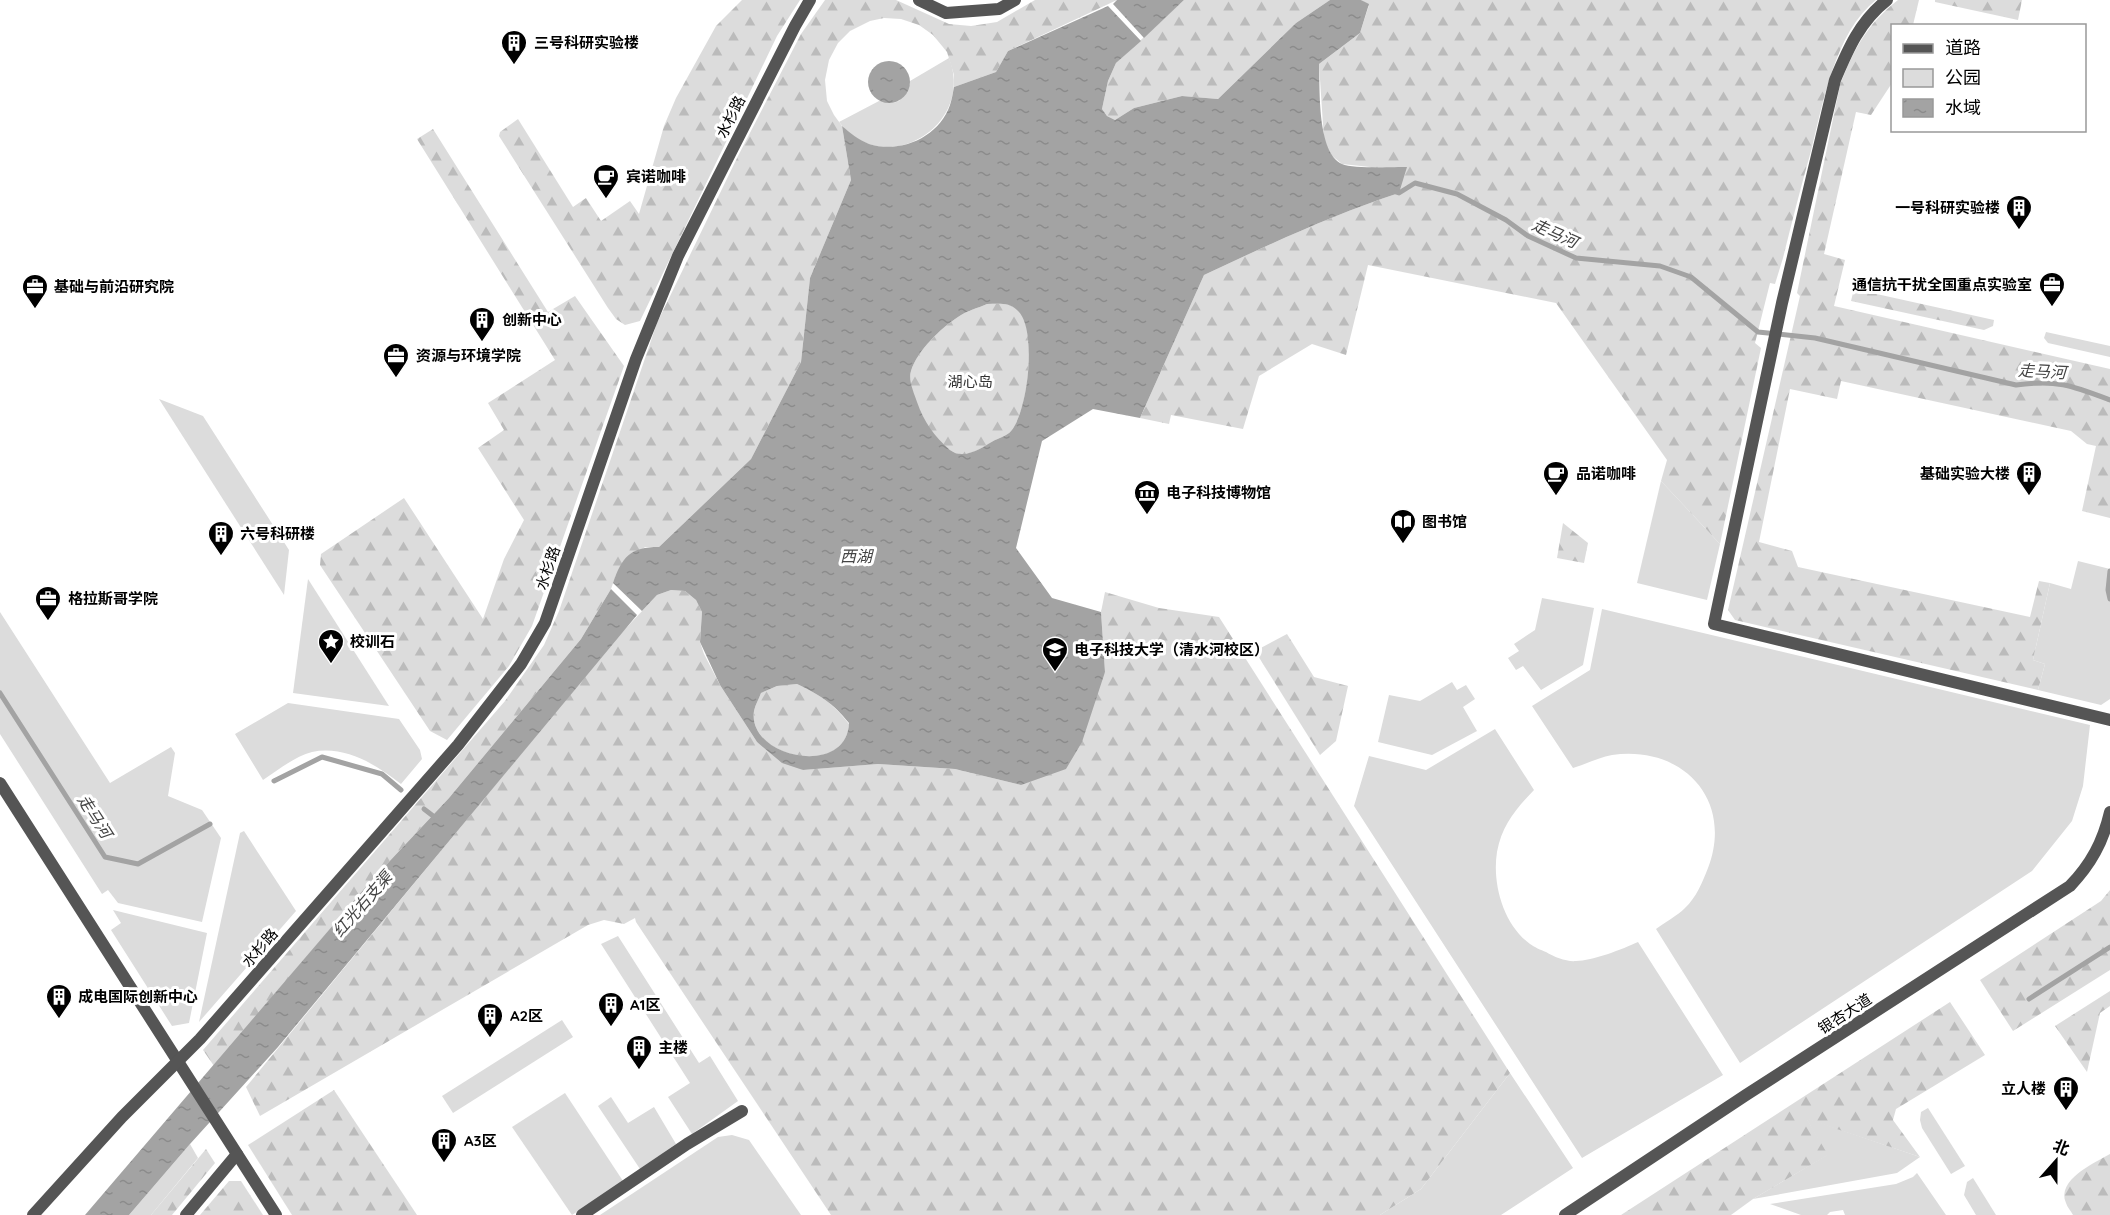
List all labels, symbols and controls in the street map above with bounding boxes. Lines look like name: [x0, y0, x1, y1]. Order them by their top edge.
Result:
legend: [1891, 24, 2086, 132]
building icon: 三号科研实验楼: [499, 28, 529, 66]
place label: 三号科研实验楼: [534, 33, 639, 52]
text: 道路: [1945, 36, 1981, 59]
text: 公园: [1945, 66, 1981, 89]
street label: 水杉路: [712, 92, 749, 141]
text: 水域: [1945, 96, 1981, 119]
cafe icon: 宾诺咖啡: [591, 162, 621, 200]
place label: 宾诺咖啡: [626, 167, 686, 186]
building icon: 一号科研实验楼: [2004, 193, 2034, 231]
place label: 一号科研实验楼: [1895, 198, 2000, 217]
water label: 走马河: [1529, 214, 1584, 253]
office icon: 通信抗干扰全国重点实验室: [2037, 270, 2067, 308]
office icon: 基础与前沿研究院: [20, 272, 50, 310]
place label: 通信抗干扰全国重点实验室: [1852, 275, 2032, 294]
place label: 基础与前沿研究院: [54, 277, 174, 296]
building icon: 创新中心: [467, 305, 497, 343]
place label: 创新中心: [502, 310, 562, 329]
office icon: 资源与环境学院: [381, 341, 411, 379]
place label: 资源与环境学院: [416, 346, 521, 365]
water label: 走马河: [2018, 360, 2069, 382]
park label: 湖心岛: [947, 372, 993, 391]
cafe icon: 品诺咖啡: [1541, 459, 1571, 497]
building icon: 基础实验大楼: [2014, 459, 2044, 497]
place label: 品诺咖啡: [1576, 464, 1636, 483]
place label: 基础实验大楼: [1920, 464, 2010, 483]
museum icon: 电子科技博物馆: [1132, 478, 1162, 516]
place label: 电子科技博物馆: [1166, 483, 1271, 502]
library icon: 图书馆: [1388, 507, 1418, 545]
place label: 图书馆: [1422, 512, 1467, 531]
building icon: 六号科研楼: [206, 519, 236, 557]
place label: 六号科研楼: [240, 524, 315, 543]
street label: 水杉路: [531, 543, 564, 592]
water label: 西湖: [840, 546, 875, 566]
office icon: 格拉斯哥学院: [33, 584, 63, 622]
place label: 格拉斯哥学院: [68, 589, 158, 608]
place icon: 校训石: [316, 627, 346, 665]
place label: 校训石: [350, 632, 395, 651]
school or university icon: 电子科技大学（清水河校区）: [1040, 635, 1070, 673]
place label: 电子科技大学（清水河校区）: [1074, 640, 1269, 659]
water label: 走马河: [74, 790, 118, 844]
water label: 红光右支渠: [328, 866, 397, 941]
street label: 水杉路: [238, 924, 282, 971]
building icon: 成电国际创新中心: [44, 982, 74, 1020]
place label: 成电国际创新中心: [78, 987, 198, 1006]
street label: 银杏大道: [1814, 989, 1875, 1038]
building icon: A1区: [596, 990, 626, 1028]
place label: A1区: [630, 995, 660, 1014]
building icon: A2区: [475, 1001, 505, 1039]
place label: A2区: [510, 1006, 543, 1025]
building icon: 主楼: [624, 1033, 654, 1071]
place label: 主楼: [658, 1038, 688, 1057]
building icon: 立人楼: [2051, 1074, 2081, 1112]
place label: 立人楼: [2001, 1079, 2046, 1098]
building icon: A3区: [429, 1126, 459, 1164]
place label: A3区: [464, 1131, 497, 1150]
north arrow: [2026, 1131, 2086, 1191]
text: 北: [2050, 1135, 2072, 1159]

